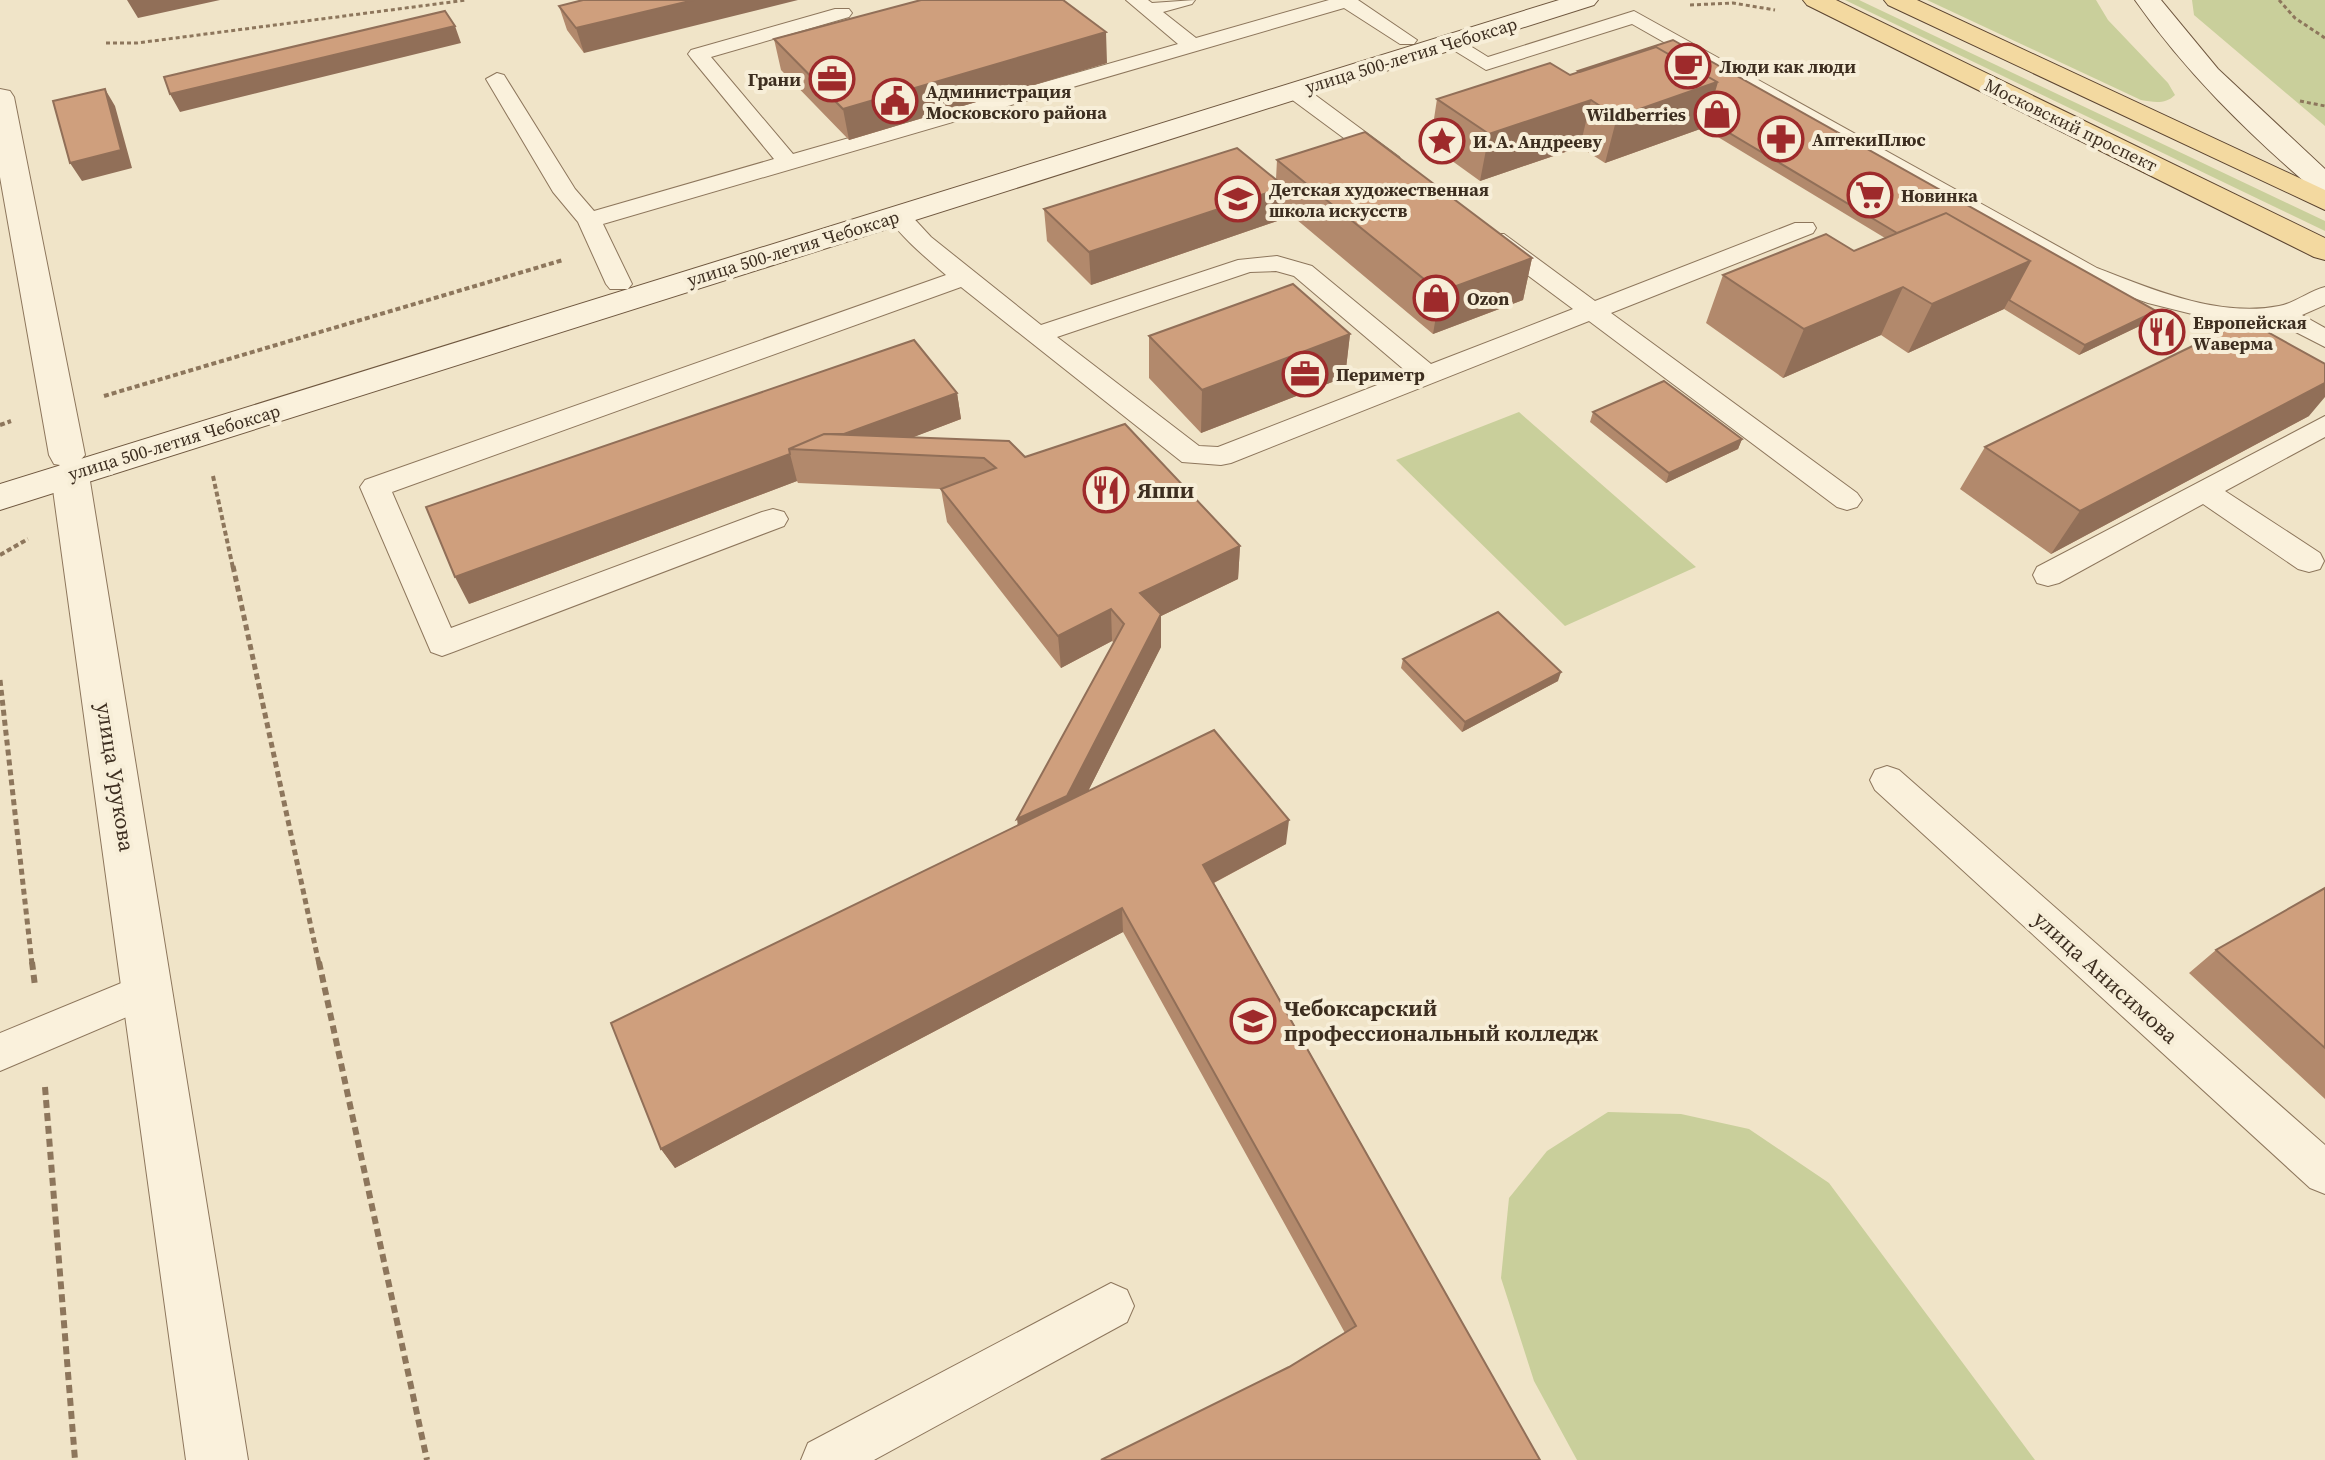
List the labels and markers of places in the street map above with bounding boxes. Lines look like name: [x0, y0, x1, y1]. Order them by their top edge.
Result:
cafe icon: Люди как люди: [1664, 42, 1712, 90]
place label: Люди как люди: [1719, 54, 1856, 79]
office icon: Грани: [808, 55, 856, 103]
place label: Грани: [748, 67, 801, 92]
public building icon: Администрация Московского района: [871, 77, 919, 125]
place label: Администрация Московского района: [926, 79, 1107, 125]
shop icon: Wildberries: [1693, 90, 1741, 138]
place label: Wildberries: [1586, 102, 1686, 127]
pharmacy icon: АптекиПлюс: [1757, 115, 1805, 163]
place icon: И. А. Андрееву: [1418, 117, 1466, 165]
place label: АптекиПлюс: [1812, 127, 1926, 152]
place label: И. А. Андрееву: [1473, 129, 1602, 154]
supermarket icon: Новинка: [1846, 171, 1894, 219]
school or university icon: Детская художественная школа искусств: [1214, 175, 1262, 223]
place label: Детская художественная школа искусств: [1269, 177, 1489, 223]
place label: Новинка: [1901, 183, 1978, 208]
shop icon: Ozon: [1412, 274, 1460, 322]
place label: Ozon: [1467, 286, 1509, 311]
restaurant icon: Европейская Wаверма: [2138, 308, 2186, 356]
place label: Европейская Wаверма: [2193, 310, 2307, 356]
office icon: Периметр: [1281, 350, 1329, 398]
place label: Периметр: [1336, 362, 1425, 387]
restaurant icon: Яппи: [1082, 466, 1130, 514]
place label: Яппи: [1137, 475, 1194, 505]
place label: Чебоксарский профессиональный колледж: [1284, 993, 1599, 1048]
school or university icon: Чебоксарский профессиональный колледж: [1229, 997, 1277, 1045]

